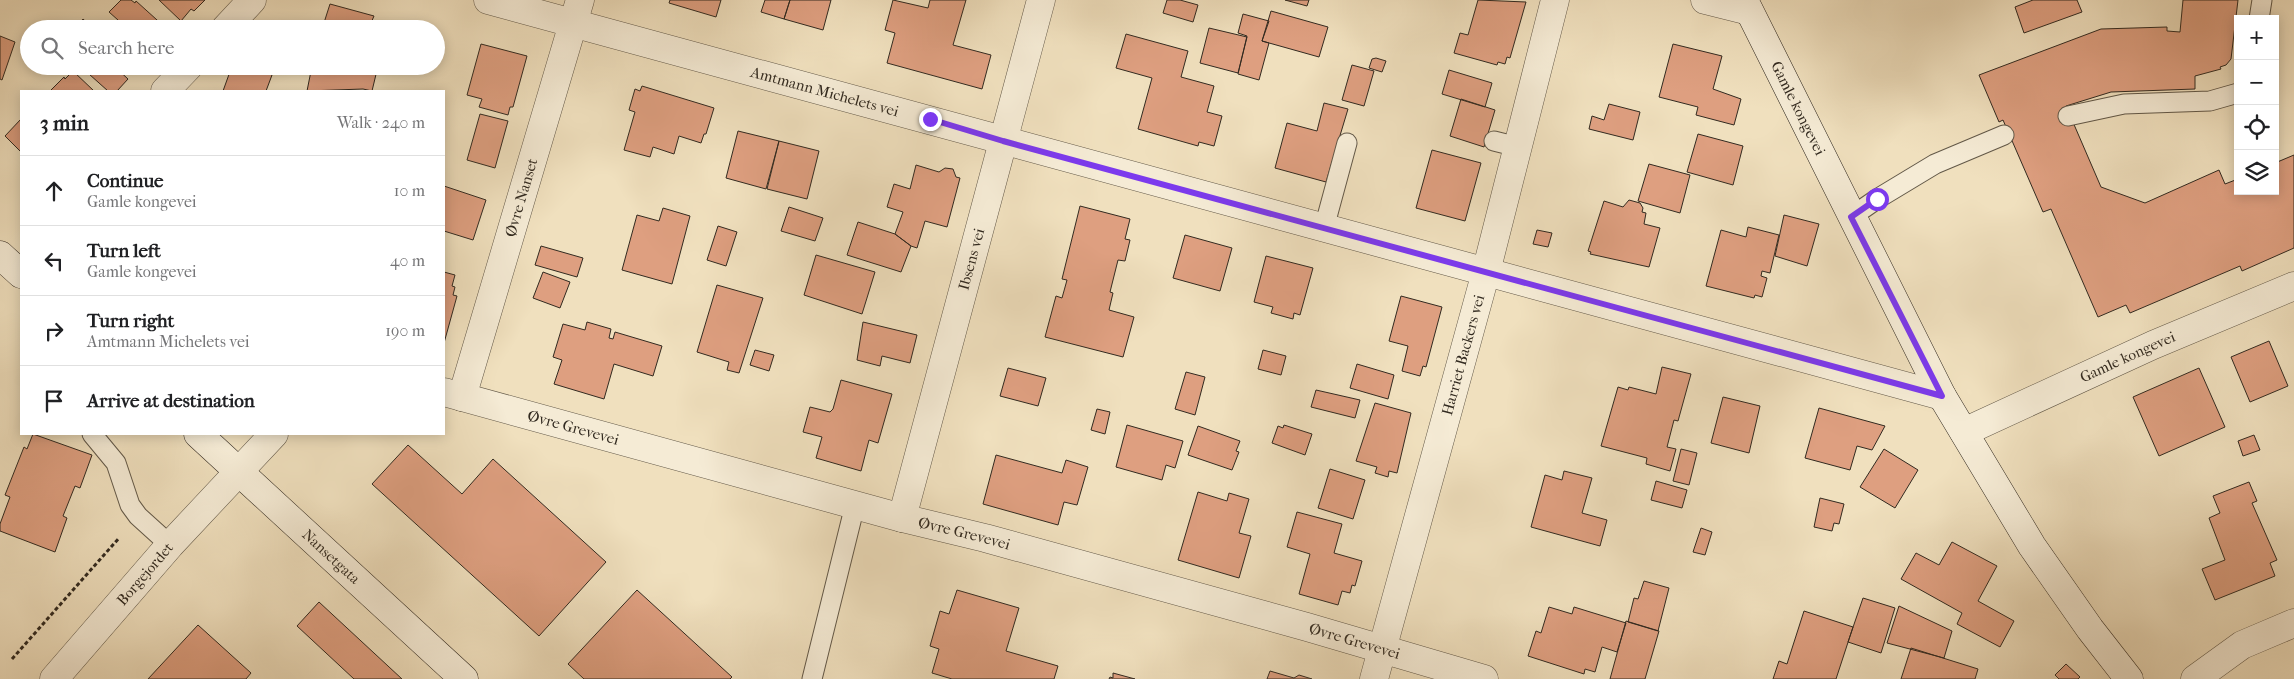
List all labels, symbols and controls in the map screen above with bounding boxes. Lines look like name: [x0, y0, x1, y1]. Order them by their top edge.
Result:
map controls: [2234, 15, 2279, 195]
button: +: [2234, 15, 2279, 60]
search box: [20, 20, 445, 75]
icon: search: [38, 34, 66, 62]
text: Search here: [78, 37, 174, 59]
street label: Gamle kongevei: [1767, 58, 1829, 159]
button: −: [2234, 60, 2279, 105]
street label: Amtmann Michelets vei: [748, 63, 901, 121]
button: locate: [2234, 105, 2279, 150]
route end: [919, 108, 942, 131]
text: 3 min: [40, 111, 89, 135]
text: Walk · 240 m: [337, 113, 425, 132]
button: layers: [2234, 150, 2279, 195]
street label: Øvre Nanset: [501, 155, 542, 239]
text: Continue: [87, 170, 163, 192]
icon: ahead: [40, 177, 68, 205]
text: 10 m: [394, 181, 425, 200]
route start: [1866, 188, 1889, 211]
text: Gamle kongevei: [87, 192, 197, 211]
street label: Ibsens vei: [955, 226, 988, 292]
text: Turn left: [87, 240, 161, 262]
icon: left: [40, 247, 68, 275]
text: 40 m: [390, 251, 425, 270]
text: Gamle kongevei: [87, 262, 197, 281]
street label: Harriet Backers vei: [1438, 292, 1488, 417]
text: Turn right: [87, 310, 174, 332]
icon: right: [40, 317, 68, 345]
text: 190 m: [385, 321, 425, 340]
street label: Gamle kongevei: [2077, 327, 2179, 386]
text: Amtmann Michelets vei: [87, 332, 250, 351]
icon: arrive: [40, 387, 68, 415]
text: Arrive at destination: [87, 390, 255, 412]
street label: Øvre Grevevei: [525, 406, 622, 449]
street label: Øvre Grevevei: [916, 513, 1013, 554]
street label: Nansetgata: [298, 526, 365, 588]
street label: Borgejordet: [113, 538, 178, 609]
street label: Øvre Grevevei: [1307, 619, 1403, 663]

